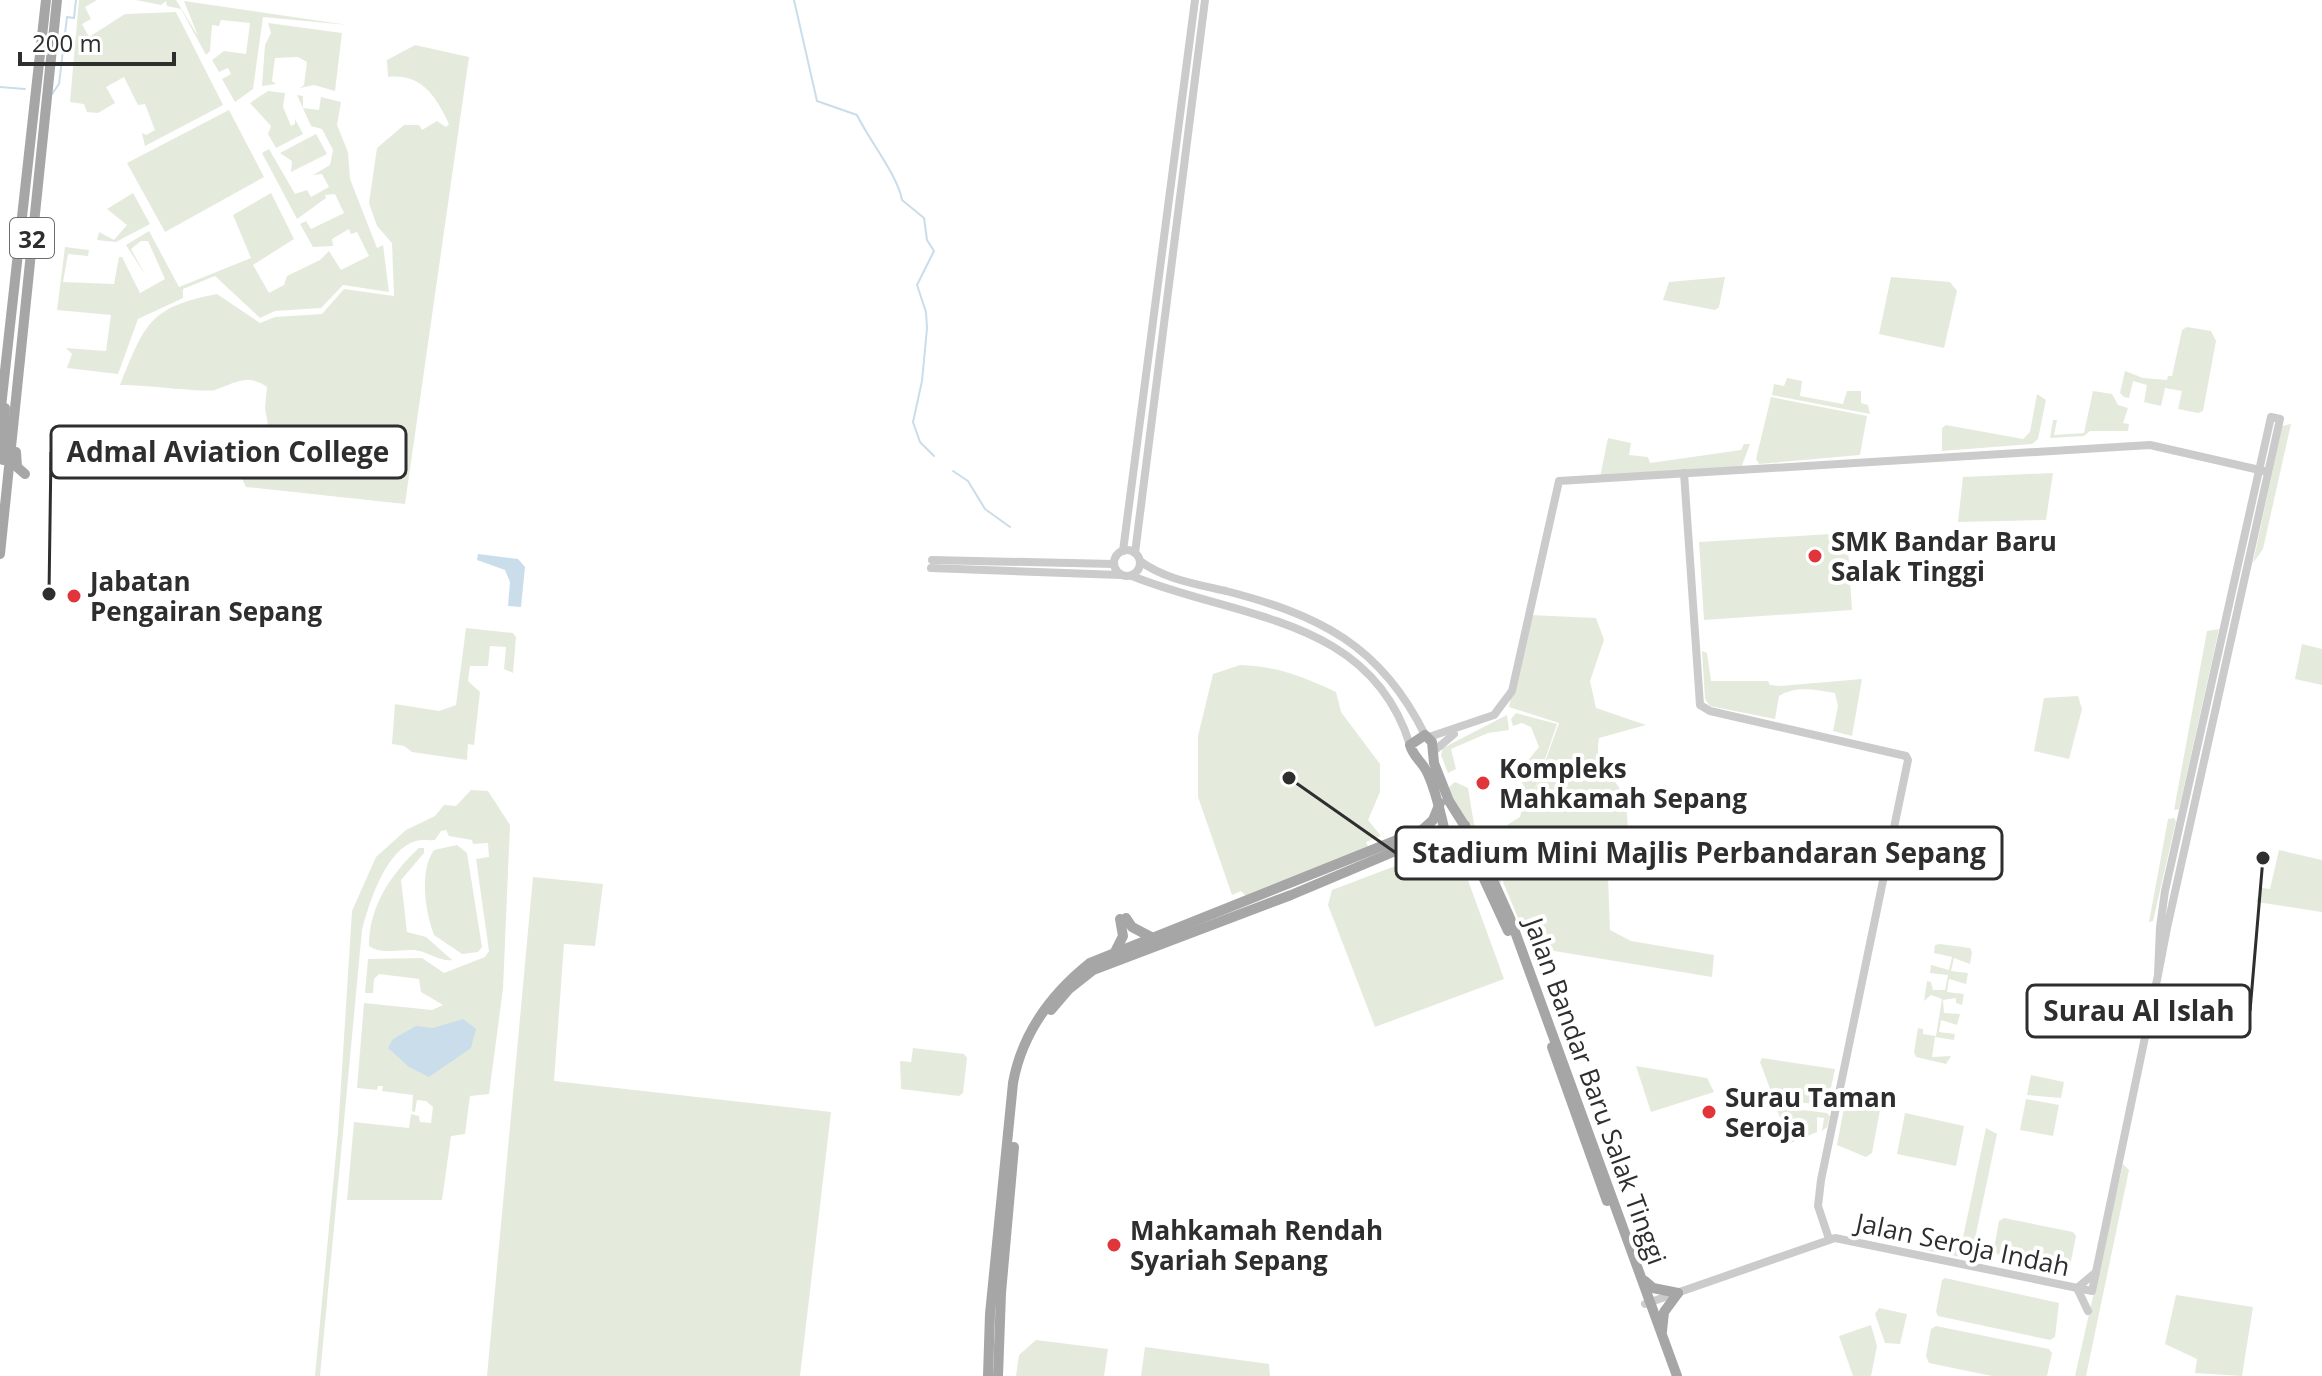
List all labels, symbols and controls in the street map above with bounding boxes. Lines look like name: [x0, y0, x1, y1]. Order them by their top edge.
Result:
scale bar: [20, 16, 174, 66]
text: 200 m: [32, 26, 102, 59]
road number: 32: [10, 218, 54, 258]
callout: Admal Aviation College: [51, 426, 406, 478]
text: Admal Aviation College: [67, 432, 389, 470]
place label: SMK Bandar Baru Salak Tinggi: [1831, 523, 2057, 589]
marker: SMK Bandar Baru Salak Tinggi: [1806, 547, 1824, 565]
place label: Jabatan Pengairan Sepang: [88, 563, 322, 629]
marker: Jabatan Pengairan Sepang: [65, 587, 83, 605]
place label: Kompleks Mahkamah Sepang: [1499, 750, 1747, 816]
marker: Kompleks Mahkamah Sepang: [1474, 774, 1492, 792]
callout: Stadium Mini Majlis Perbandaran Sepang: [1396, 827, 2002, 879]
text: Stadium Mini Majlis Perbandaran Sepang: [1412, 833, 1986, 871]
street label: Jalan Bandar Baru Salak Tinggi: [1515, 910, 1676, 1269]
callout: Surau Al Islah: [2027, 985, 2250, 1037]
text: Surau Al Islah: [2043, 991, 2235, 1029]
place label: Surau Taman Seroja: [1725, 1079, 1897, 1145]
marker: Surau Taman Seroja: [1700, 1103, 1718, 1121]
street label: Jalan Seroja Indah: [1850, 1203, 2073, 1284]
place label: Mahkamah Rendah Syariah Sepang: [1130, 1212, 1383, 1278]
marker: Mahkamah Rendah Syariah Sepang: [1105, 1236, 1123, 1254]

